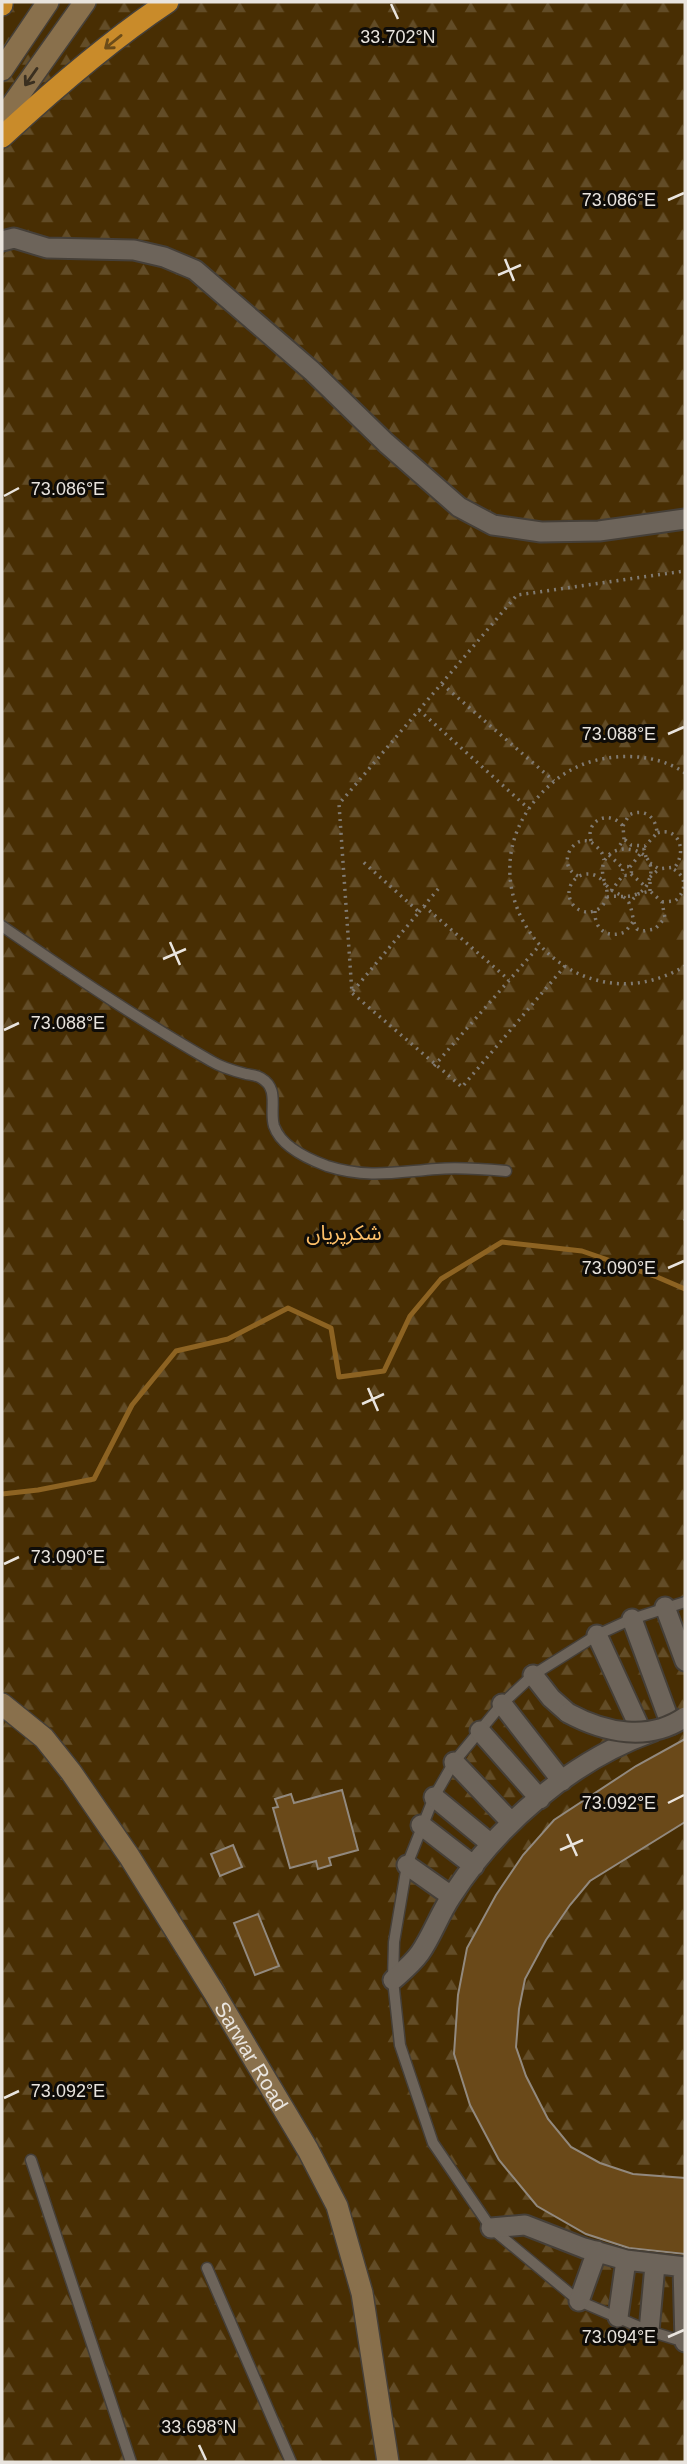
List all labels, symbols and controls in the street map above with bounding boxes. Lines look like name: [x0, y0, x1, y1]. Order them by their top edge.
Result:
text: 33.702°N: [360, 27, 436, 47]
one-way arrow: [105, 34, 123, 50]
one-way arrow: [24, 67, 38, 86]
text: 73.086°E: [582, 190, 656, 210]
text: 73.086°E: [31, 479, 105, 499]
text: 73.088°E: [582, 724, 656, 744]
text: 73.088°E: [31, 1013, 105, 1033]
park label: شکرپریاں: [306, 1221, 382, 1246]
text: 73.090°E: [582, 1258, 656, 1278]
text: 73.090°E: [31, 1547, 105, 1567]
text: 73.092°E: [582, 1793, 656, 1813]
street label: Sarwar Road: [211, 1997, 293, 2114]
text: 73.092°E: [31, 2081, 105, 2101]
text: 73.094°E: [582, 2327, 656, 2347]
text: 33.698°N: [161, 2417, 237, 2437]

